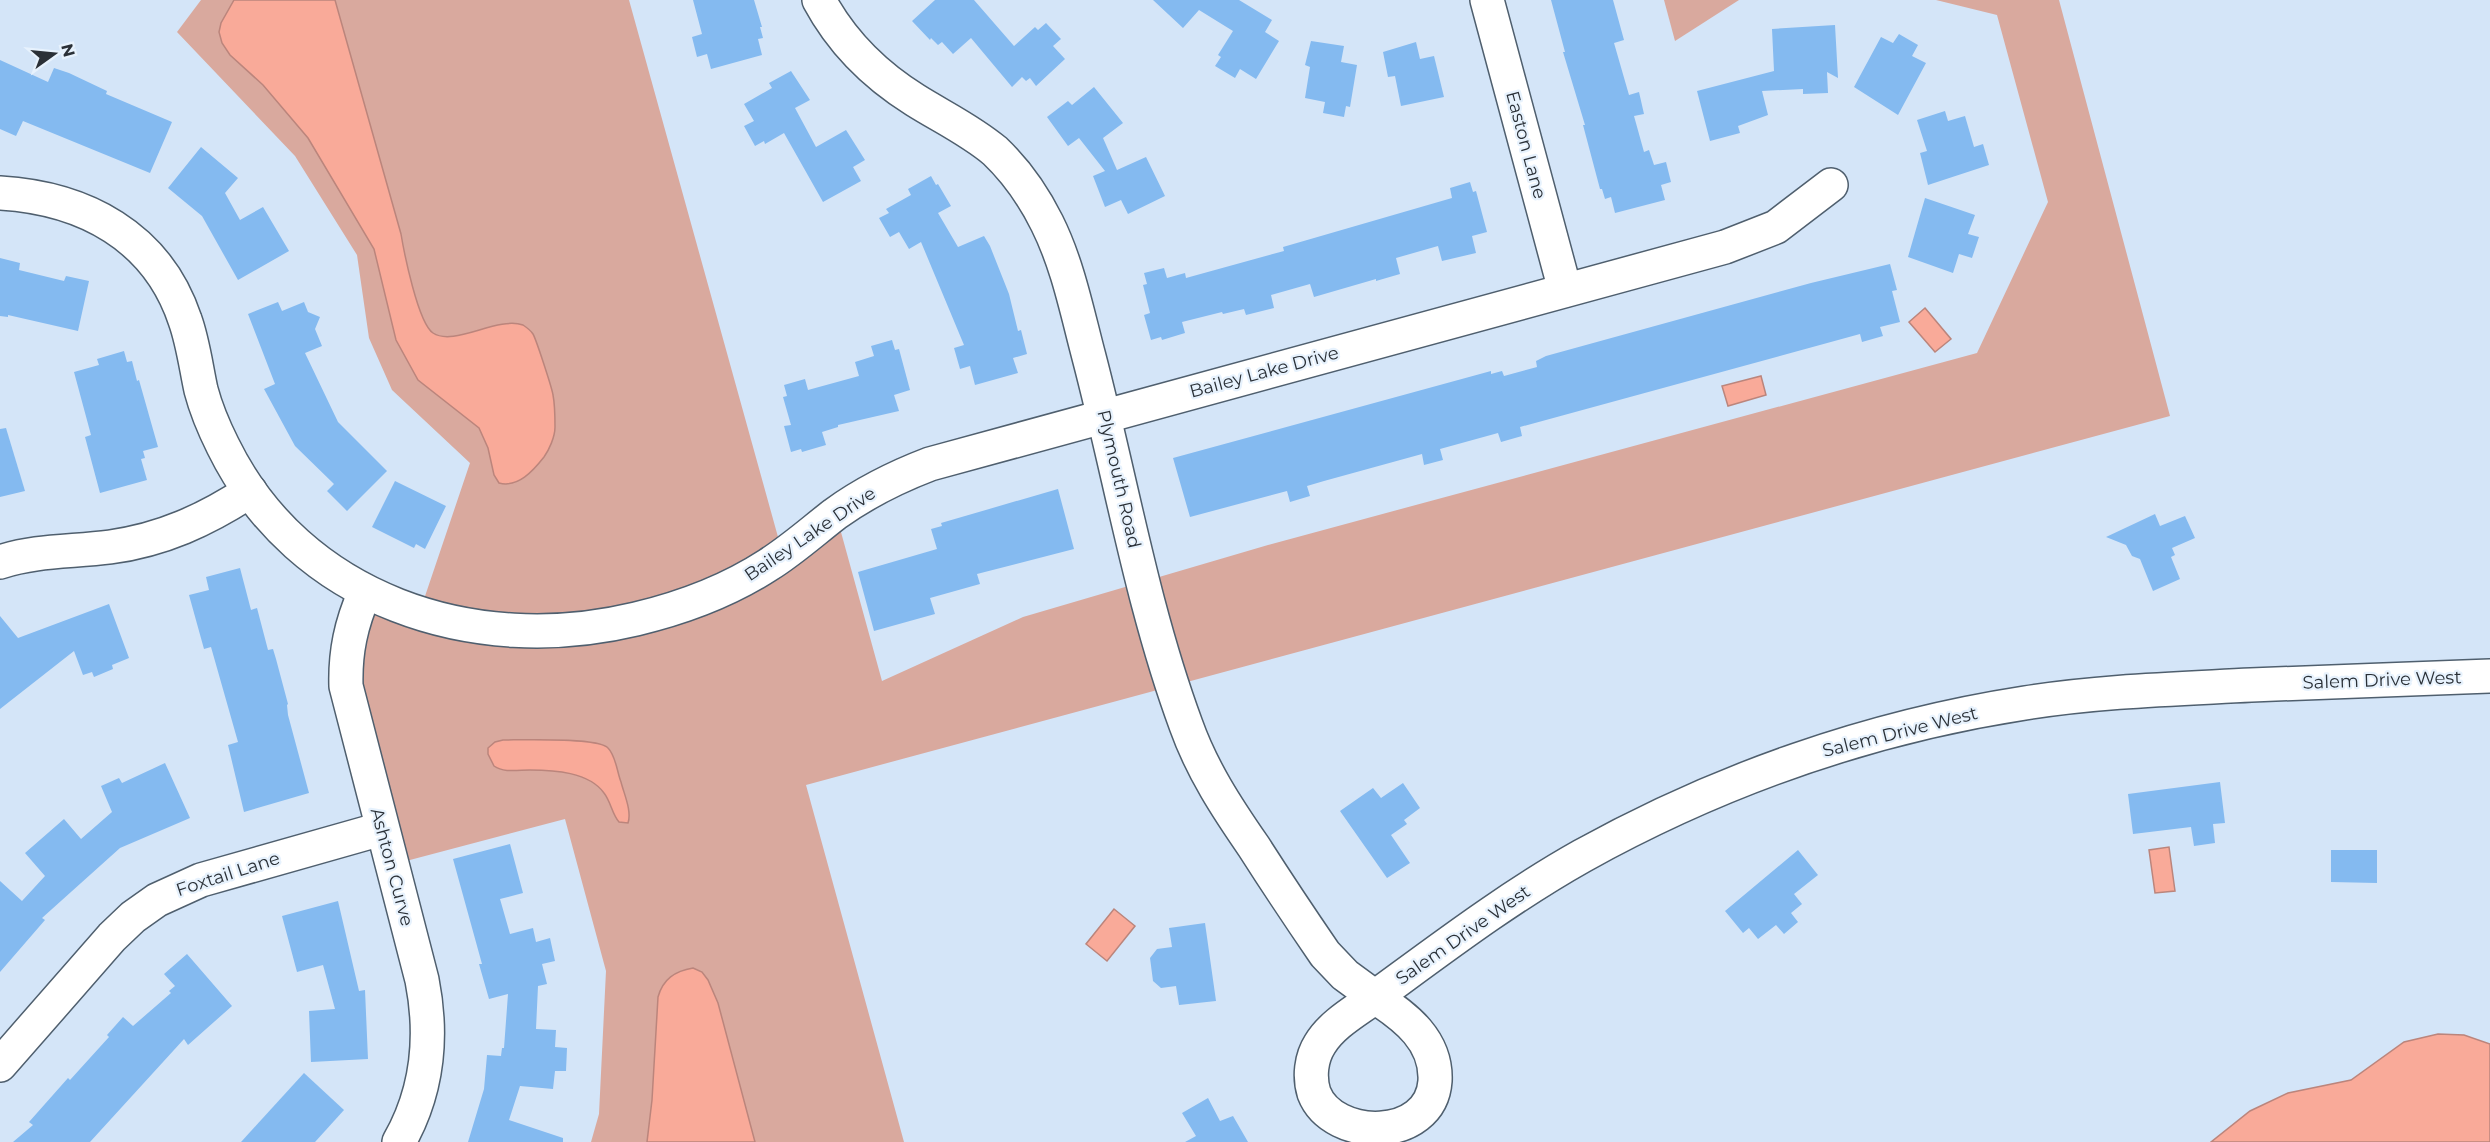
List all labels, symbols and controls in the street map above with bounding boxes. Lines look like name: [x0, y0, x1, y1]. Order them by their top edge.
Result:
north arrow: [24, 24, 84, 84]
text: N: [57, 42, 79, 59]
street label: Easton Lane: [1501, 89, 1551, 201]
street label: Bailey Lake Drive: [1187, 341, 1341, 402]
street label: Plymouth Road: [1092, 408, 1146, 550]
street label: Bailey Lake Drive: [740, 482, 880, 586]
street label: Salem Drive West: [2302, 666, 2462, 694]
street label: Salem Drive West: [1820, 702, 1980, 762]
street label: Ashton Curve: [366, 806, 418, 929]
street label: Foxtail Lane: [173, 847, 283, 901]
street label: Salem Drive West: [1392, 880, 1534, 990]

